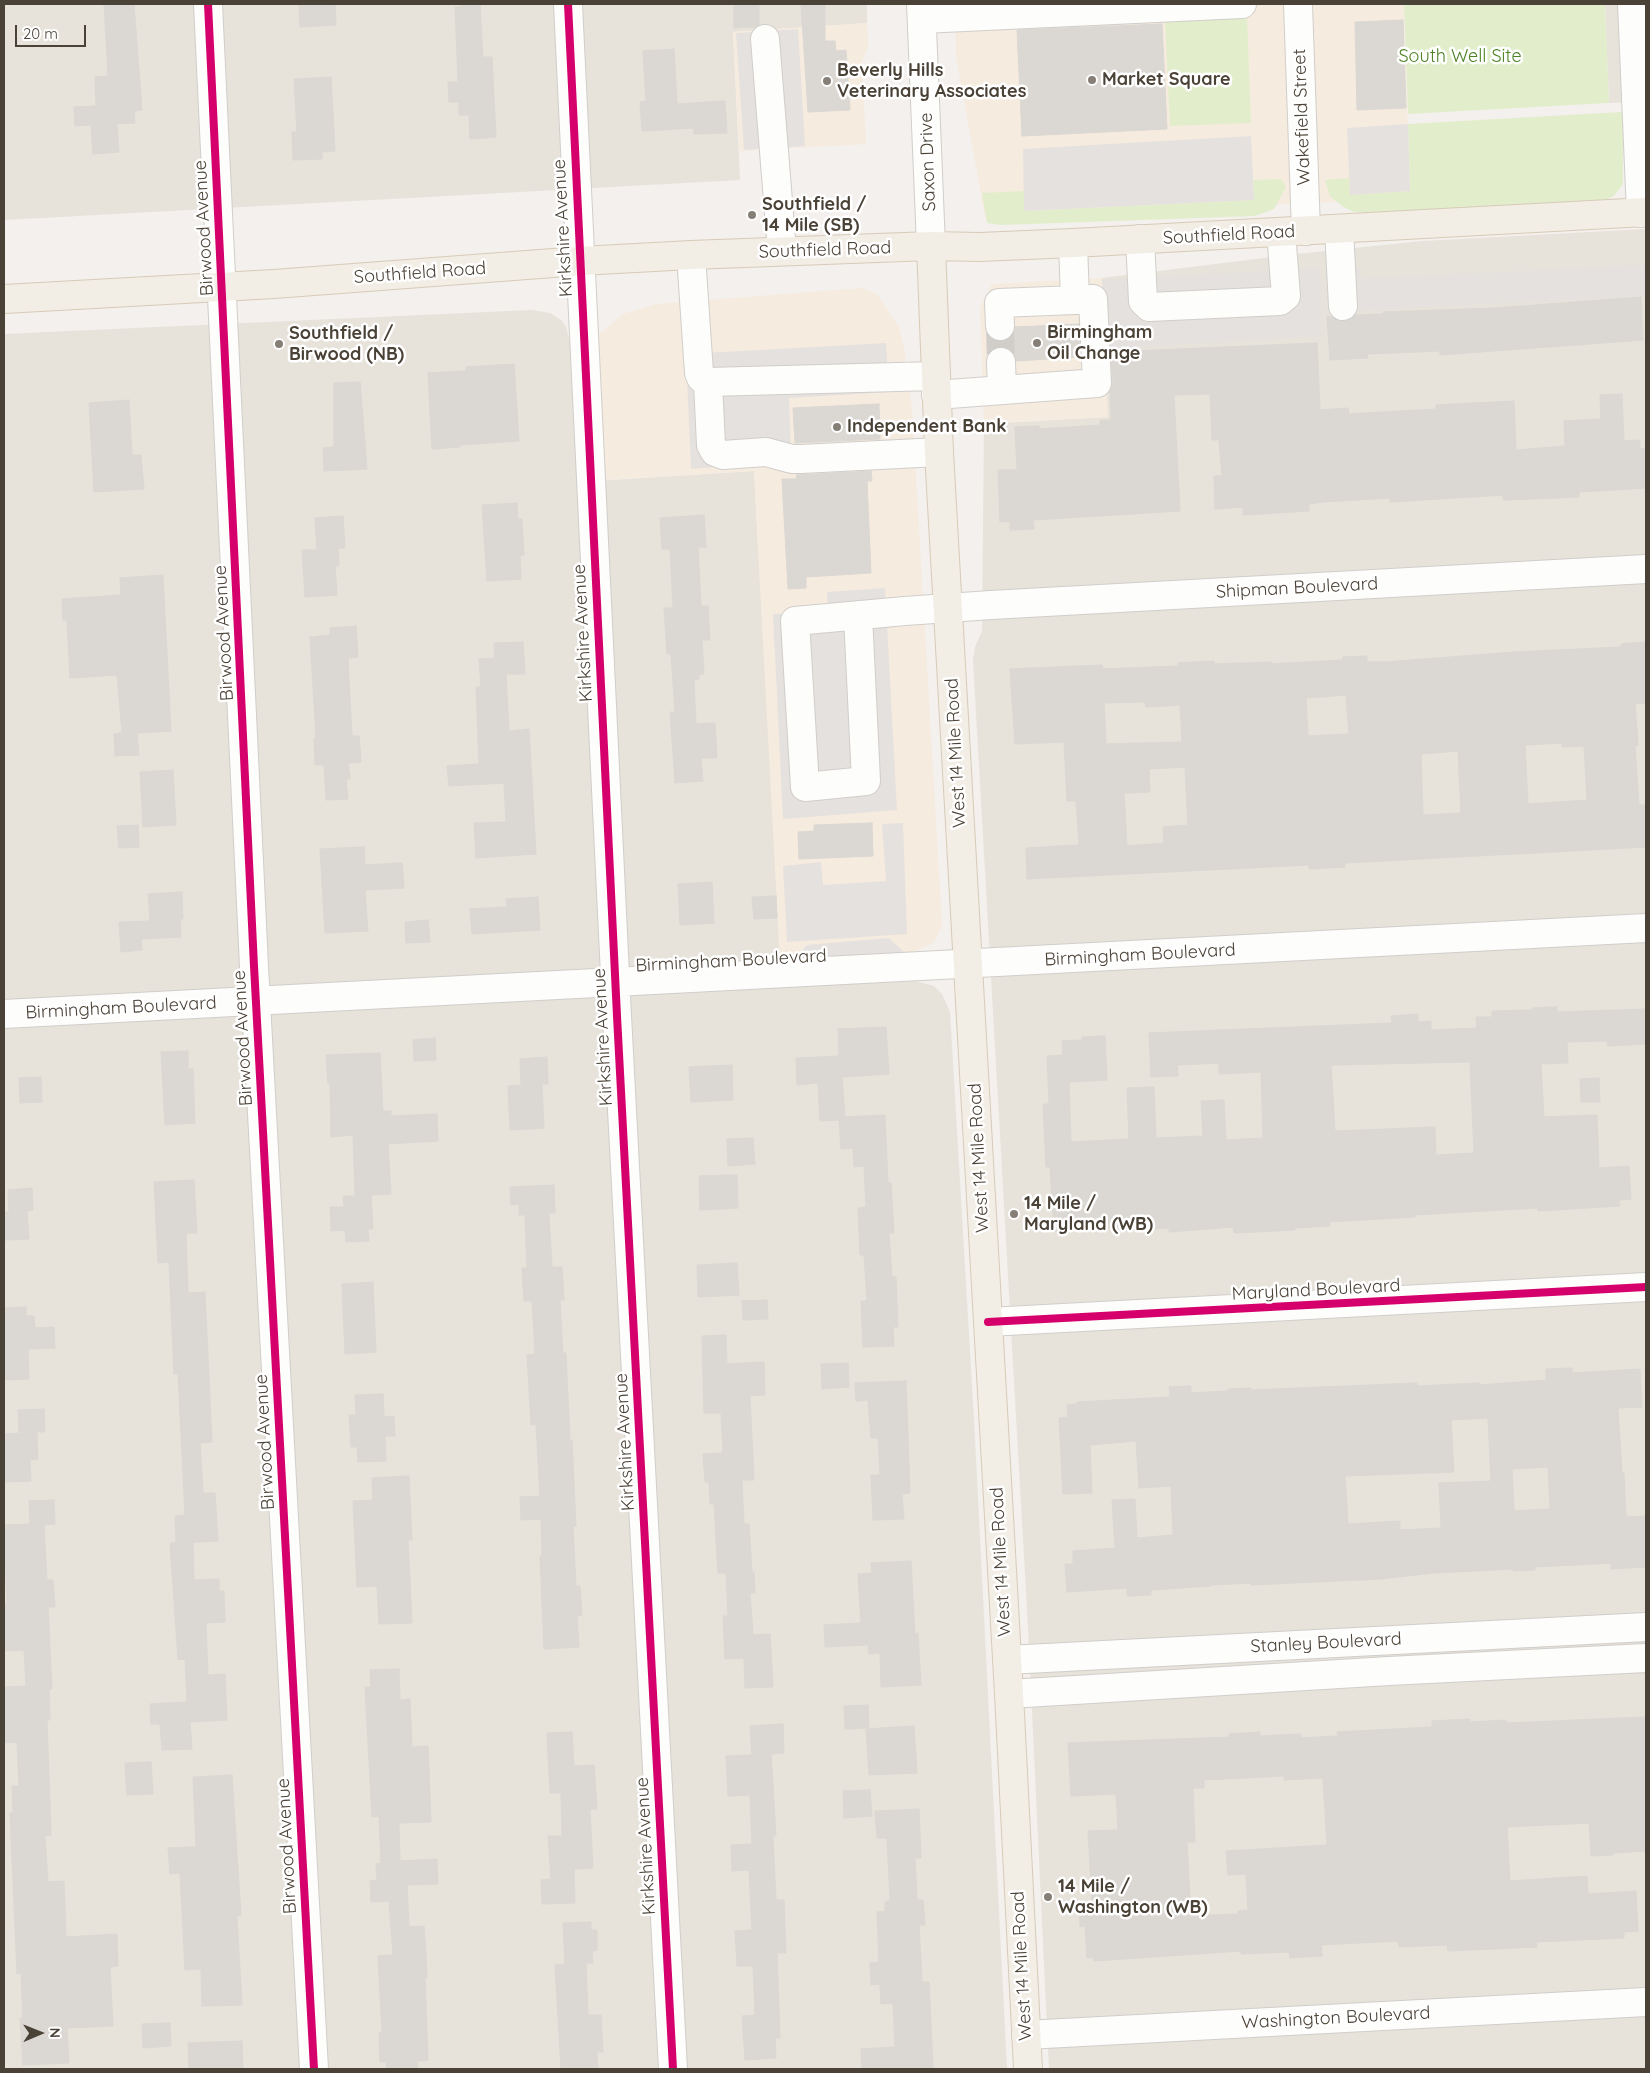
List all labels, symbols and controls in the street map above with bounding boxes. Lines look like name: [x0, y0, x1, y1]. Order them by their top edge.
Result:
scale bar: [18, 15, 89, 47]
text: 20 m: [23, 24, 58, 43]
park label: South Well Site: [1398, 46, 1522, 68]
street label: Wakefield Street: [1289, 48, 1315, 186]
place label: Beverly Hills Veterinary Associates: [837, 60, 1026, 102]
place label: Market Square: [1102, 69, 1231, 91]
marker: Market Square: [1086, 74, 1098, 86]
marker: Beverly Hills Veterinary Associates: [821, 75, 833, 87]
street label: Saxon Drive: [915, 112, 941, 212]
street label: Kirkshire Avenue: [549, 158, 577, 298]
street label: Birwood Avenue: [190, 159, 218, 297]
place label: Southfield / 14 Mile (SB): [762, 194, 866, 236]
marker: Southfield / 14 Mile (SB): [746, 209, 758, 221]
street label: Southfield Road: [1162, 221, 1296, 249]
street label: Southfield Road: [758, 237, 892, 263]
street label: Southfield Road: [353, 258, 487, 288]
place label: Birmingham Oil Change: [1047, 322, 1152, 364]
place label: Southfield / Birwood (NB): [289, 323, 404, 366]
marker: Birmingham Oil Change: [1031, 337, 1043, 349]
marker: Southfield / Birwood (NB): [273, 338, 285, 350]
place label: Independent Bank: [847, 416, 1006, 438]
marker: Independent Bank: [831, 421, 843, 433]
street label: Kirkshire Avenue: [569, 563, 597, 703]
street label: Birwood Avenue: [210, 564, 238, 702]
street label: Shipman Boulevard: [1215, 573, 1379, 603]
street label: West 14 Mile Road: [941, 678, 971, 828]
street label: Birmingham Boulevard: [1044, 939, 1236, 971]
street label: Birmingham Boulevard: [635, 945, 827, 977]
street label: Kirkshire Avenue: [589, 967, 617, 1107]
street label: Birwood Avenue: [229, 969, 257, 1107]
street label: Birmingham Boulevard: [25, 992, 217, 1024]
street label: West 14 Mile Road: [964, 1083, 994, 1233]
place label: 14 Mile / Maryland (WB): [1024, 1193, 1153, 1236]
marker: 14 Mile / Maryland (WB): [1008, 1208, 1020, 1220]
street label: Maryland Boulevard: [1231, 1275, 1401, 1305]
street label: Kirkshire Avenue: [611, 1372, 639, 1512]
street label: Birwood Avenue: [251, 1373, 279, 1511]
street label: West 14 Mile Road: [986, 1487, 1016, 1637]
street label: Stanley Boulevard: [1250, 1628, 1402, 1658]
street label: Kirkshire Avenue: [632, 1776, 660, 1916]
street label: Birwood Avenue: [273, 1777, 301, 1915]
place label: 14 Mile / Washington (WB): [1058, 1876, 1208, 1918]
street label: West 14 Mile Road: [1007, 1891, 1037, 2041]
marker: 14 Mile / Washington (WB): [1042, 1891, 1054, 1903]
street label: Washington Boulevard: [1241, 2002, 1431, 2034]
north arrow: [15, 2008, 65, 2058]
text: N: [46, 2027, 64, 2038]

